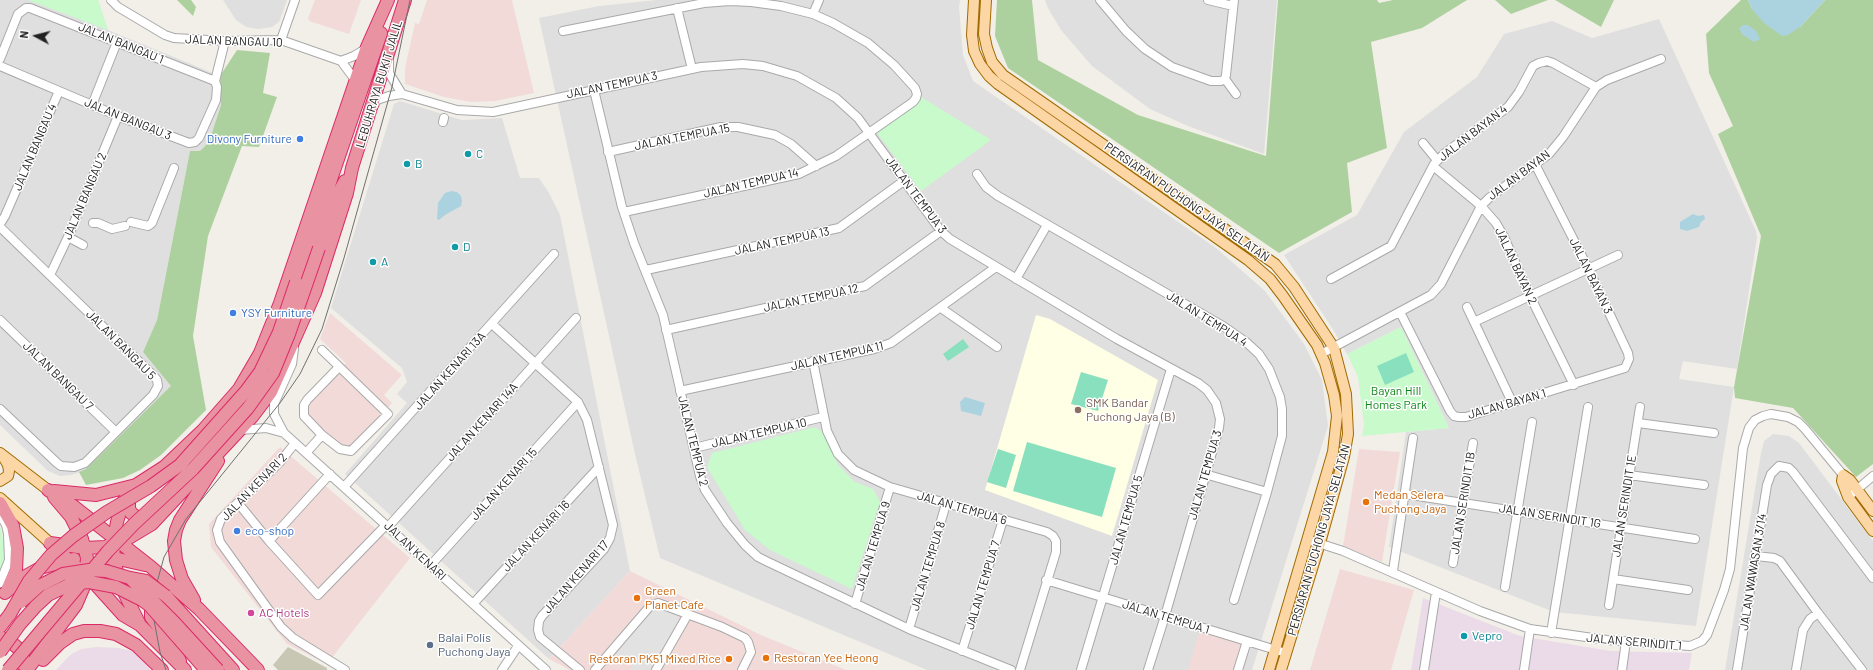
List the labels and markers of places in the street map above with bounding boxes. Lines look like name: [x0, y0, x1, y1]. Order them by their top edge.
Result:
place label: Divony Furniture: [207, 132, 292, 146]
marker: Divony Furniture: [295, 134, 305, 144]
place label: C: [476, 147, 483, 161]
marker: C: [463, 149, 473, 159]
place label: B: [415, 157, 423, 171]
marker: B: [402, 159, 412, 169]
place label: D: [463, 240, 470, 254]
marker: D: [450, 242, 460, 252]
place label: A: [381, 255, 388, 269]
marker: A: [368, 257, 378, 267]
place label: YSY Furniture: [241, 306, 312, 320]
marker: YSY Furniture: [228, 308, 238, 318]
place label: SMK Bandar Puchong Jaya (B): [1086, 396, 1175, 424]
marker: SMK Bandar Puchong Jaya (B): [1073, 405, 1083, 415]
place label: Medan Selera Puchong Jaya: [1374, 488, 1447, 516]
marker: Medan Selera Puchong Jaya: [1361, 497, 1371, 507]
place label: eco-shop: [245, 524, 294, 538]
marker: eco-shop: [232, 526, 242, 536]
place label: Green Planet Cafe: [645, 584, 704, 612]
marker: Green Planet Cafe: [632, 593, 642, 603]
place label: AC Hotels: [259, 606, 309, 620]
marker: AC Hotels: [246, 608, 256, 618]
place label: Vepro: [1472, 629, 1502, 643]
place label: Balai Polis Puchong Jaya: [438, 631, 511, 659]
marker: Vepro: [1459, 631, 1469, 641]
marker: Balai Polis Puchong Jaya: [425, 640, 435, 650]
place label: Restoran Yee Heong: [774, 651, 878, 665]
place label: Restoran PK51 Mixed Rice: [589, 652, 721, 666]
marker: Restoran Yee Heong: [761, 653, 771, 663]
marker: Restoran PK51 Mixed Rice: [724, 654, 734, 664]

